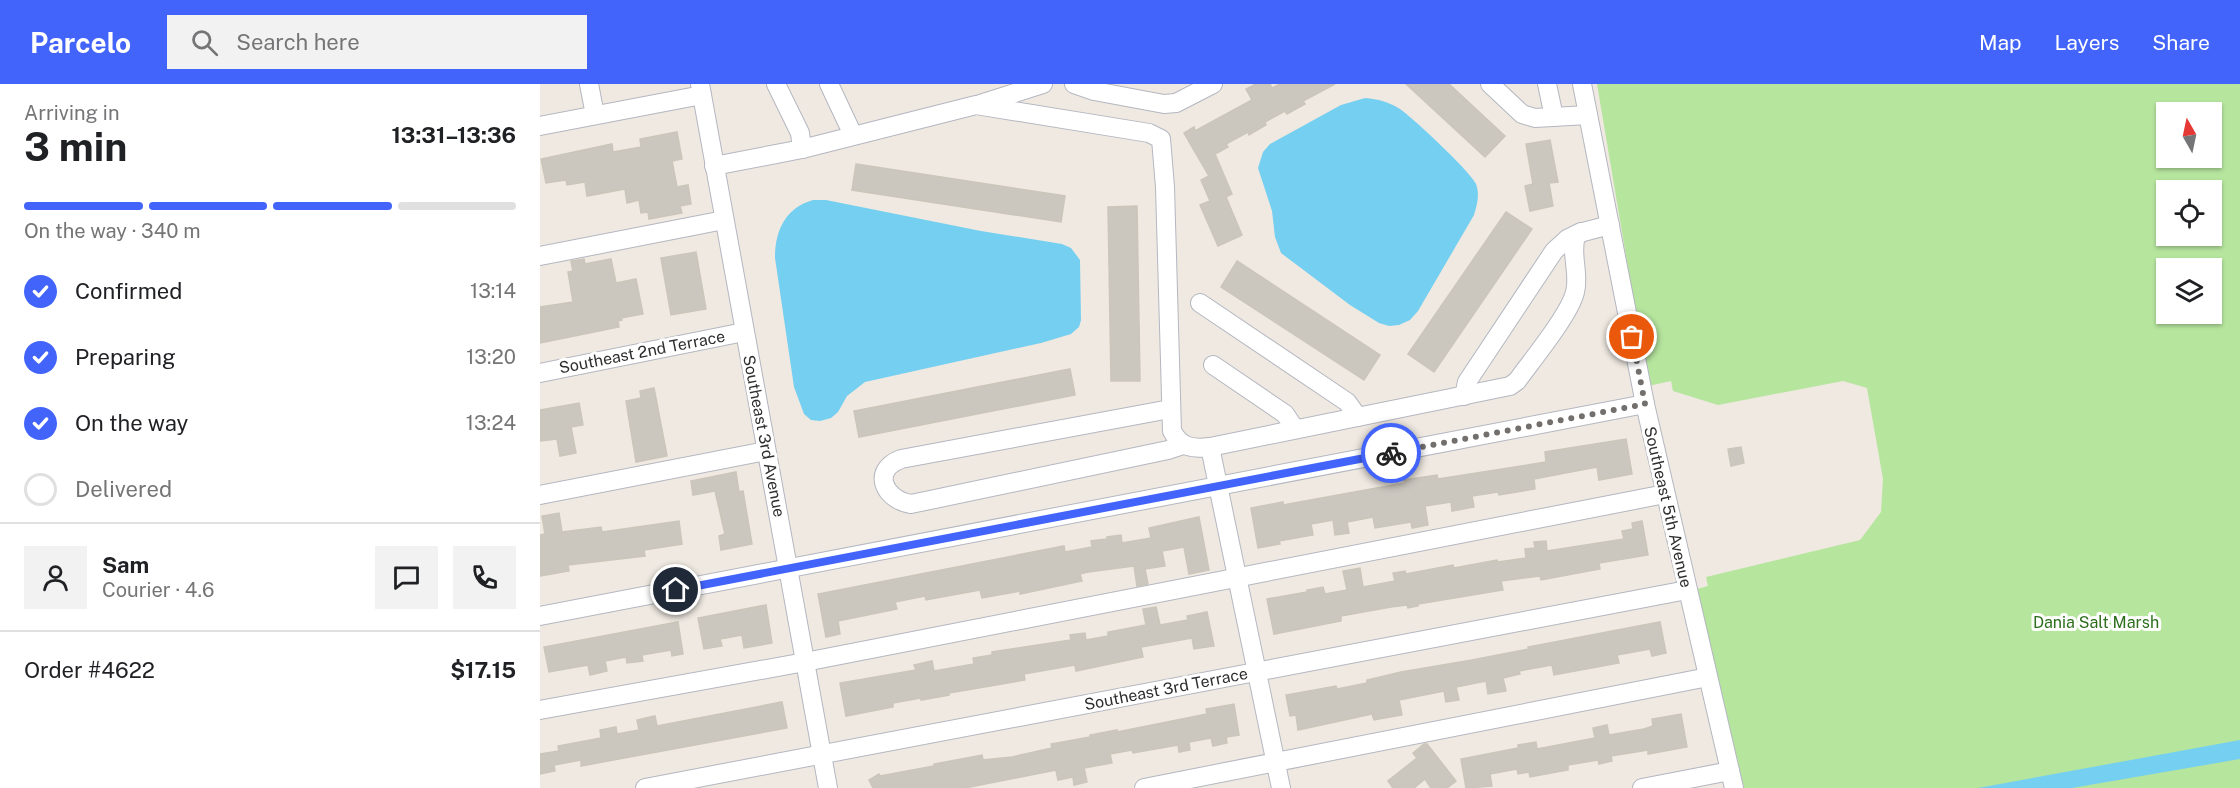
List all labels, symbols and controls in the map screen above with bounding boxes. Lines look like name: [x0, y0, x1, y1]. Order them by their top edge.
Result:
search box: [167, 15, 587, 69]
text: Parcelo: [30, 26, 131, 59]
icon: search: [188, 26, 221, 59]
text: Search here: [236, 29, 360, 55]
text: Map: [1979, 30, 2022, 55]
text: Layers: [2055, 30, 2119, 55]
text: Share: [2152, 30, 2210, 55]
text: Arriving in: [24, 101, 119, 125]
north arrow: [2156, 102, 2222, 168]
map controls: [2156, 102, 2222, 324]
text: 13:31–13:36: [391, 122, 516, 148]
text: 3 min: [24, 124, 127, 170]
button: locate: [2156, 180, 2222, 246]
text: On the way · 340 m: [24, 219, 201, 243]
button: layers: [2156, 258, 2222, 324]
icon: check: [24, 275, 57, 308]
text: Confirmed: [75, 278, 182, 304]
text: 13:14: [470, 279, 516, 303]
pin: [1606, 311, 1657, 362]
icon: bag: [1615, 320, 1648, 353]
street label: Southeast 2nd Terrace: [557, 327, 727, 377]
icon: check: [24, 341, 57, 374]
text: Preparing: [75, 344, 176, 370]
text: 13:20: [466, 345, 516, 369]
street label: Southeast 3rd Avenue: [739, 353, 789, 519]
icon: check: [24, 407, 57, 440]
text: On the way: [75, 410, 188, 436]
text: 13:24: [466, 411, 516, 435]
courier: [1361, 423, 1421, 483]
street label: Southeast 5th Avenue: [1640, 425, 1696, 589]
icon: bike: [1375, 437, 1408, 470]
text: Delivered: [75, 476, 172, 502]
button: person: [24, 546, 87, 609]
button: chat: [375, 546, 438, 609]
button: phone: [453, 546, 516, 609]
text: Sam: [102, 552, 149, 578]
pin: [650, 564, 701, 615]
icon: home: [659, 573, 692, 606]
text: Courier · 4.6: [102, 578, 214, 602]
park label: Dania Salt Marsh: [2033, 613, 2159, 632]
text: Order #4622: [24, 657, 155, 683]
text: $17.15: [450, 657, 516, 683]
street label: Southeast 3rd Terrace: [1083, 664, 1249, 714]

